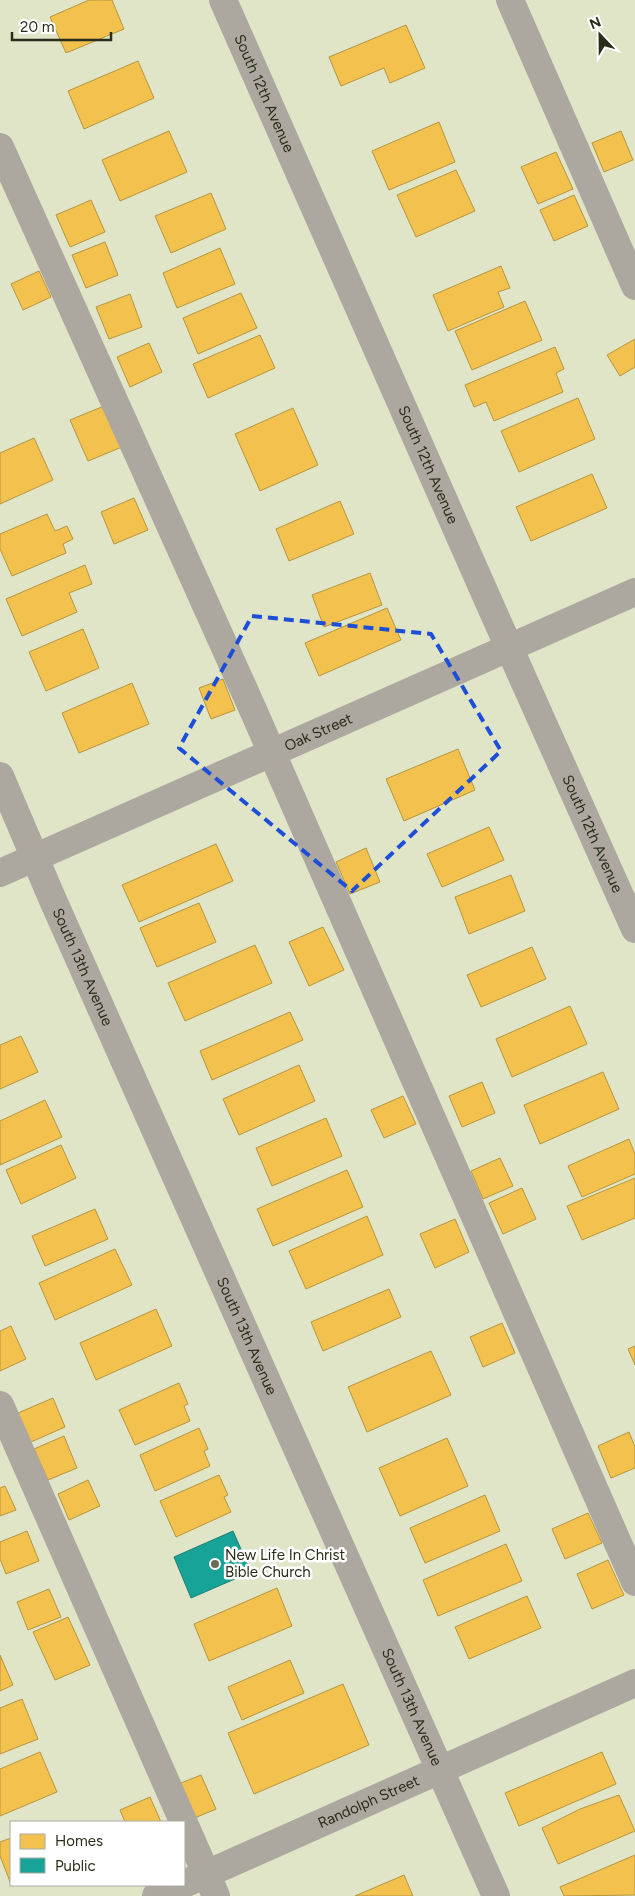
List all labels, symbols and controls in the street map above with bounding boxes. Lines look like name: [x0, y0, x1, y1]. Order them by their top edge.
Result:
scale bar: [12, 10, 111, 42]
north arrow: [575, 10, 625, 60]
text: N: [587, 14, 604, 33]
text: 20 m: [20, 18, 54, 36]
street label: South 12th Avenue: [230, 31, 298, 155]
street label: South 12th Avenue: [394, 403, 462, 527]
street label: Oak Street: [282, 709, 355, 755]
street label: South 12th Avenue: [558, 772, 627, 896]
street label: South 13th Avenue: [49, 905, 117, 1029]
street label: South 13th Avenue: [213, 1274, 281, 1398]
place label: New Life In Christ Bible Church: [225, 1546, 346, 1581]
marker: New Life In Christ Bible Church: [209, 1558, 221, 1570]
street label: South 13th Avenue: [378, 1645, 446, 1769]
street label: Randolph Street: [315, 1771, 422, 1832]
legend: [10, 1821, 185, 1886]
text: Homes: [55, 1832, 103, 1850]
text: Public: [55, 1857, 96, 1875]

